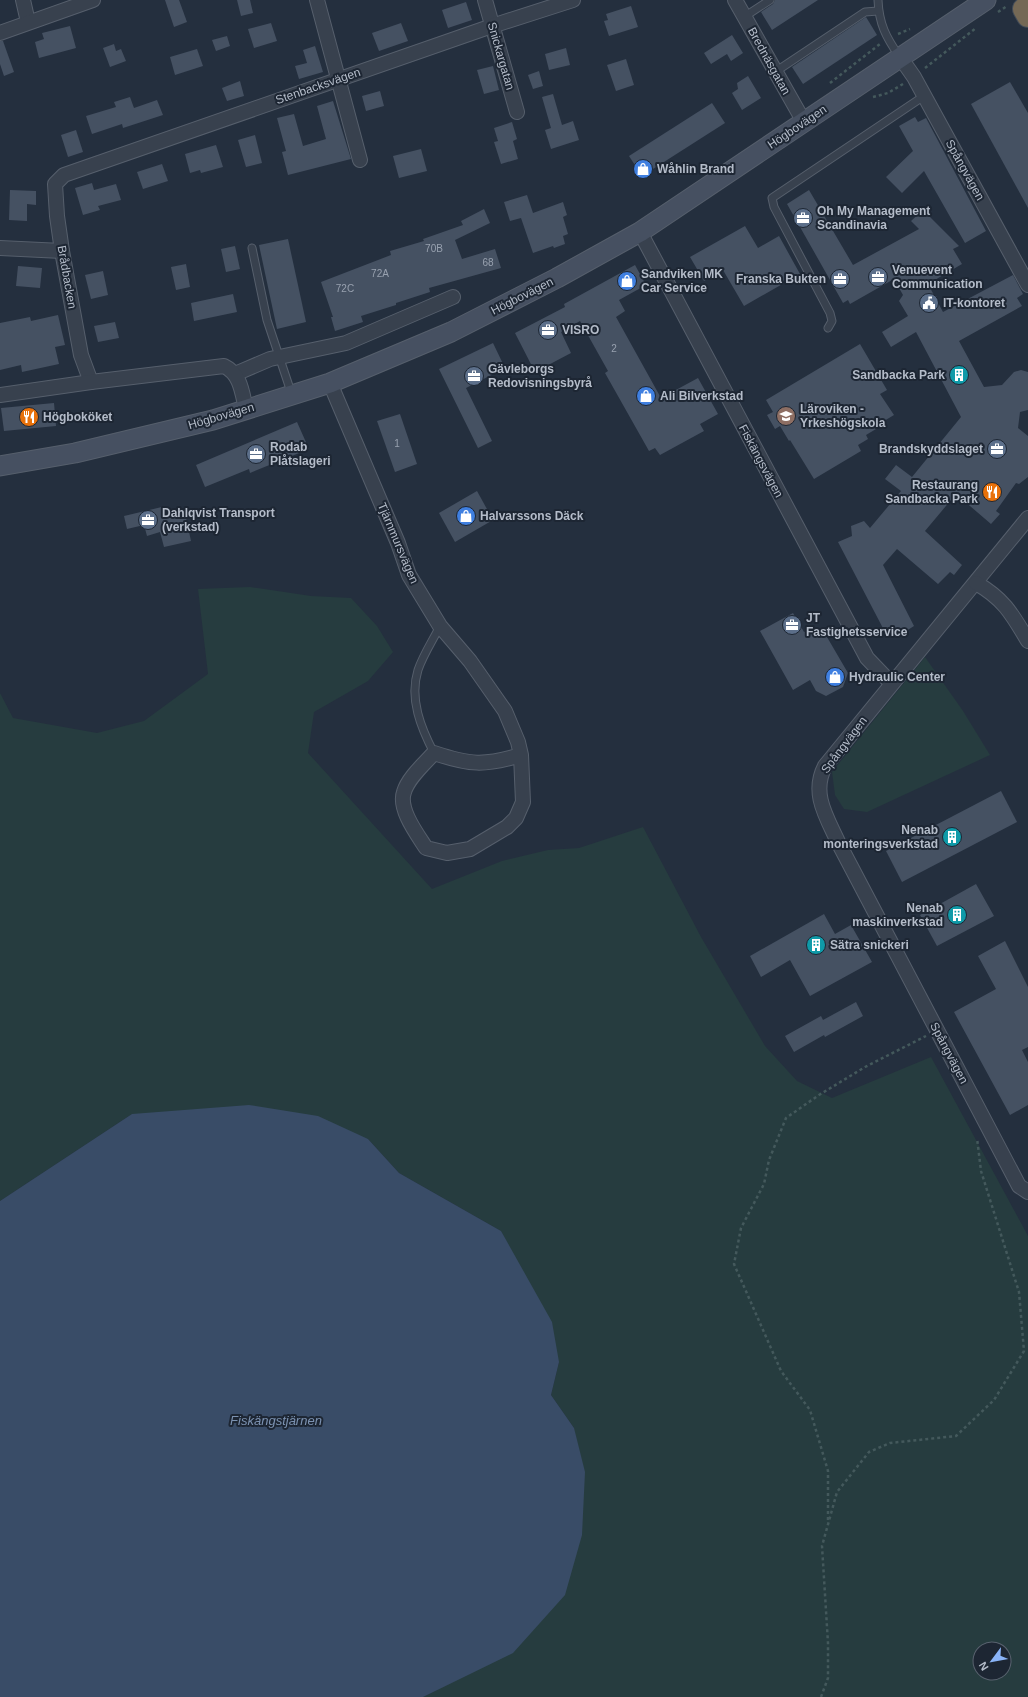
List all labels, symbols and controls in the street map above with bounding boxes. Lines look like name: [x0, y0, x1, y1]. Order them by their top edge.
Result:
street label: Snickargatan: [485, 20, 517, 92]
street label: Brednäsgatan: [745, 25, 793, 97]
street label: Stenbacksvägen: [274, 65, 362, 107]
street label: Högbovägen: [765, 102, 829, 152]
street label: Spångvägen: [943, 137, 987, 203]
shop icon: Wåhlin Brand: [632, 158, 654, 180]
place label: Wåhlin Brand: [657, 162, 734, 176]
place label: Oh My Management Scandinavia: [817, 204, 930, 232]
office icon: Oh My Management Scandinavia: [792, 207, 814, 229]
house number: 70B: [425, 243, 443, 254]
street label: Brådbacken: [55, 244, 79, 310]
house number: 68: [482, 257, 494, 268]
place label: Venuevent Communication: [892, 263, 983, 291]
office icon: Venuevent Communication: [867, 266, 889, 288]
place label: Sandviken MK Car Service: [641, 267, 723, 295]
house number: 72A: [371, 268, 389, 279]
office icon: Franska Bukten: [829, 268, 851, 290]
shop icon: Sandviken MK Car Service: [616, 270, 638, 292]
place label: Franska Bukten: [736, 272, 826, 286]
street label: Högbovägen: [489, 274, 555, 318]
house number: 72C: [336, 283, 354, 294]
public building icon: IT-kontoret: [918, 292, 940, 314]
place label: IT-kontoret: [943, 296, 1005, 310]
office icon: VISRO: [537, 319, 559, 341]
place label: VISRO: [562, 323, 599, 337]
house number: 2: [611, 343, 617, 354]
place label: Gävleborgs Redovisningsbyrå: [488, 362, 592, 390]
building icon: Sandbacka Park: [948, 364, 970, 386]
office icon: Gävleborgs Redovisningsbyrå: [463, 365, 485, 387]
place label: Sandbacka Park: [852, 368, 945, 382]
shop icon: Ali Bilverkstad: [635, 385, 657, 407]
place label: Ali Bilverkstad: [660, 389, 743, 403]
street label: Högbovägen: [186, 400, 256, 432]
place label: Läroviken - Yrkeshögskola: [800, 402, 886, 430]
school or university icon: Läroviken - Yrkeshögskola: [775, 405, 797, 427]
restaurant icon: Högboköket: [18, 406, 40, 428]
place label: Högboköket: [43, 410, 112, 424]
street label: Fiskängsvägen: [736, 422, 786, 500]
house number: 1: [394, 438, 400, 449]
office icon: Brandskyddslaget: [986, 438, 1008, 460]
place label: Rodab Plåtslageri: [270, 440, 331, 468]
place label: Brandskyddslaget: [879, 442, 983, 456]
office icon: Rodab Plåtslageri: [245, 443, 267, 465]
place label: Restaurang Sandbacka Park: [885, 478, 978, 506]
restaurant icon: Restaurang Sandbacka Park: [981, 481, 1003, 503]
street label: Tjärnmursvägen: [375, 500, 421, 586]
shop icon: Halvarssons Däck: [455, 505, 477, 527]
place label: Dahlqvist Transport (verkstad): [162, 506, 275, 534]
office icon: Dahlqvist Transport (verkstad): [137, 509, 159, 531]
place label: Halvarssons Däck: [480, 509, 584, 523]
place label: JT Fastighetsservice: [806, 611, 908, 639]
office icon: JT Fastighetsservice: [781, 614, 803, 636]
shop icon: Hydraulic Center: [824, 666, 846, 688]
place label: Hydraulic Center: [849, 670, 945, 684]
street label: Spångvägen: [818, 714, 870, 776]
place label: Nenab monteringsverkstad: [823, 823, 938, 851]
building icon: Nenab monteringsverkstad: [941, 826, 963, 848]
place label: Nenab maskinverkstad: [852, 901, 943, 929]
building icon: Nenab maskinverkstad: [946, 904, 968, 926]
building icon: Sätra snickeri: [805, 934, 827, 956]
place label: Sätra snickeri: [830, 938, 909, 952]
street label: Spångvägen: [927, 1020, 971, 1086]
water label: Fiskängstjärnen: [230, 1413, 322, 1428]
north arrow: [972, 1641, 1012, 1681]
text: N: [976, 1660, 991, 1673]

